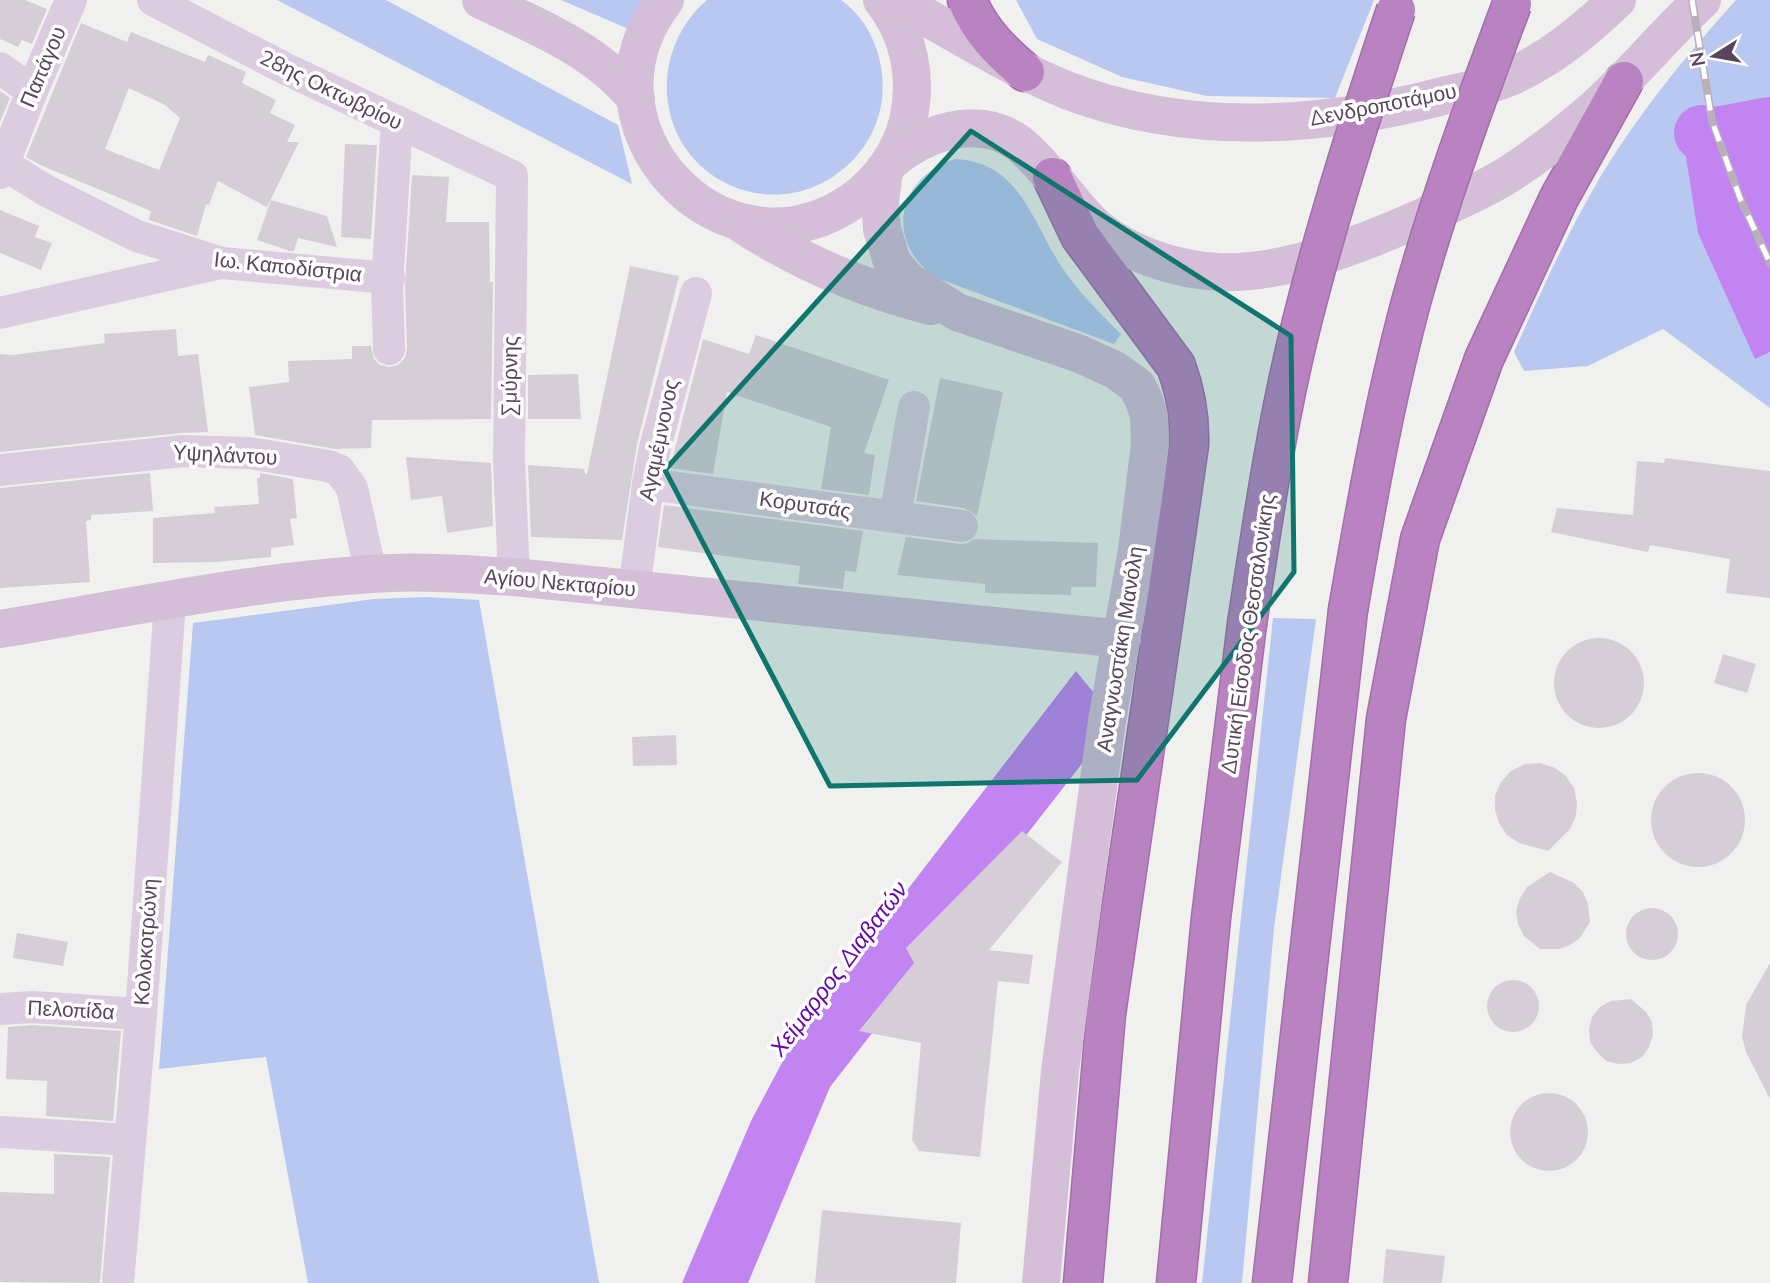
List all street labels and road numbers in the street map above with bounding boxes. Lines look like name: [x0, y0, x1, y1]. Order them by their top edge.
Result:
street label: Παπάγου: [13, 22, 73, 112]
street label: 28ης Οκτωβρίου: [255, 43, 407, 137]
street label: Δενδροποτάμου: [1307, 77, 1459, 133]
street label: Ιω. Καποδίστρια: [213, 245, 363, 289]
street label: Σμύρνης: [495, 336, 525, 416]
street label: Αγαμέμνονος: [632, 377, 686, 503]
street label: Υψηλάντου: [172, 438, 278, 472]
street label: Κορυτσάς: [757, 485, 853, 525]
street label: Δυτική Είσοδος Θεσσαλονίκης: [1214, 492, 1282, 776]
street label: Αναγνωστάκη Μανόλη: [1090, 544, 1150, 754]
street label: Αγίου Νεκταρίου: [483, 562, 637, 604]
street label: Κολοκοτρώνη: [128, 878, 164, 1006]
street label: Πελοπίδα: [27, 994, 115, 1026]

